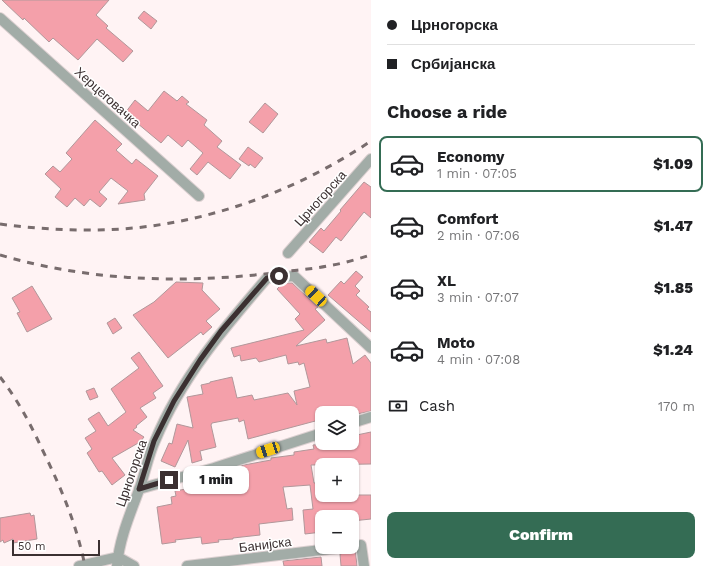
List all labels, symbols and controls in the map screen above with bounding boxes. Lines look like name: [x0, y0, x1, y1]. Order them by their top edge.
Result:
text: Црногорска: [411, 16, 498, 34]
text: Србијанска: [411, 55, 495, 73]
street label: Херцеговачка: [72, 64, 144, 131]
text: Choose a ride: [387, 101, 507, 122]
icon: car: [389, 146, 425, 182]
text: Economy: [437, 148, 504, 166]
text: $1.09: [653, 155, 693, 173]
text: 1 min · 07:05: [437, 166, 517, 181]
street label: Црногорска: [291, 167, 350, 229]
icon: car: [389, 208, 425, 244]
text: Comfort: [437, 210, 498, 228]
text: $1.47: [654, 217, 693, 235]
text: 2 min · 07:06: [437, 228, 520, 243]
route start: [270, 267, 288, 285]
icon: car: [389, 270, 425, 306]
text: XL: [437, 272, 456, 290]
text: $1.85: [654, 279, 693, 297]
car: [303, 283, 329, 309]
text: 3 min · 07:07: [437, 290, 519, 305]
icon: car: [389, 332, 425, 368]
text: Moto: [437, 334, 475, 352]
text: $1.24: [653, 341, 693, 359]
text: 4 min · 07:08: [437, 352, 520, 367]
icon: cash: [387, 395, 409, 417]
text: Cash: [419, 397, 455, 415]
text: 170 m: [658, 399, 695, 414]
map controls: [315, 406, 359, 554]
button: layers: [315, 406, 359, 450]
street label: Црногорска: [113, 437, 150, 509]
car: [255, 441, 281, 459]
button: +: [315, 458, 359, 502]
callout: 1 min: [183, 466, 249, 494]
route end: [160, 471, 178, 489]
text: 1 min: [199, 472, 233, 487]
button: −: [315, 510, 359, 554]
button: Confirm: [387, 512, 695, 558]
street label: Банијска: [238, 534, 293, 555]
scale bar: [12, 538, 100, 557]
text: 50 m: [18, 540, 45, 553]

